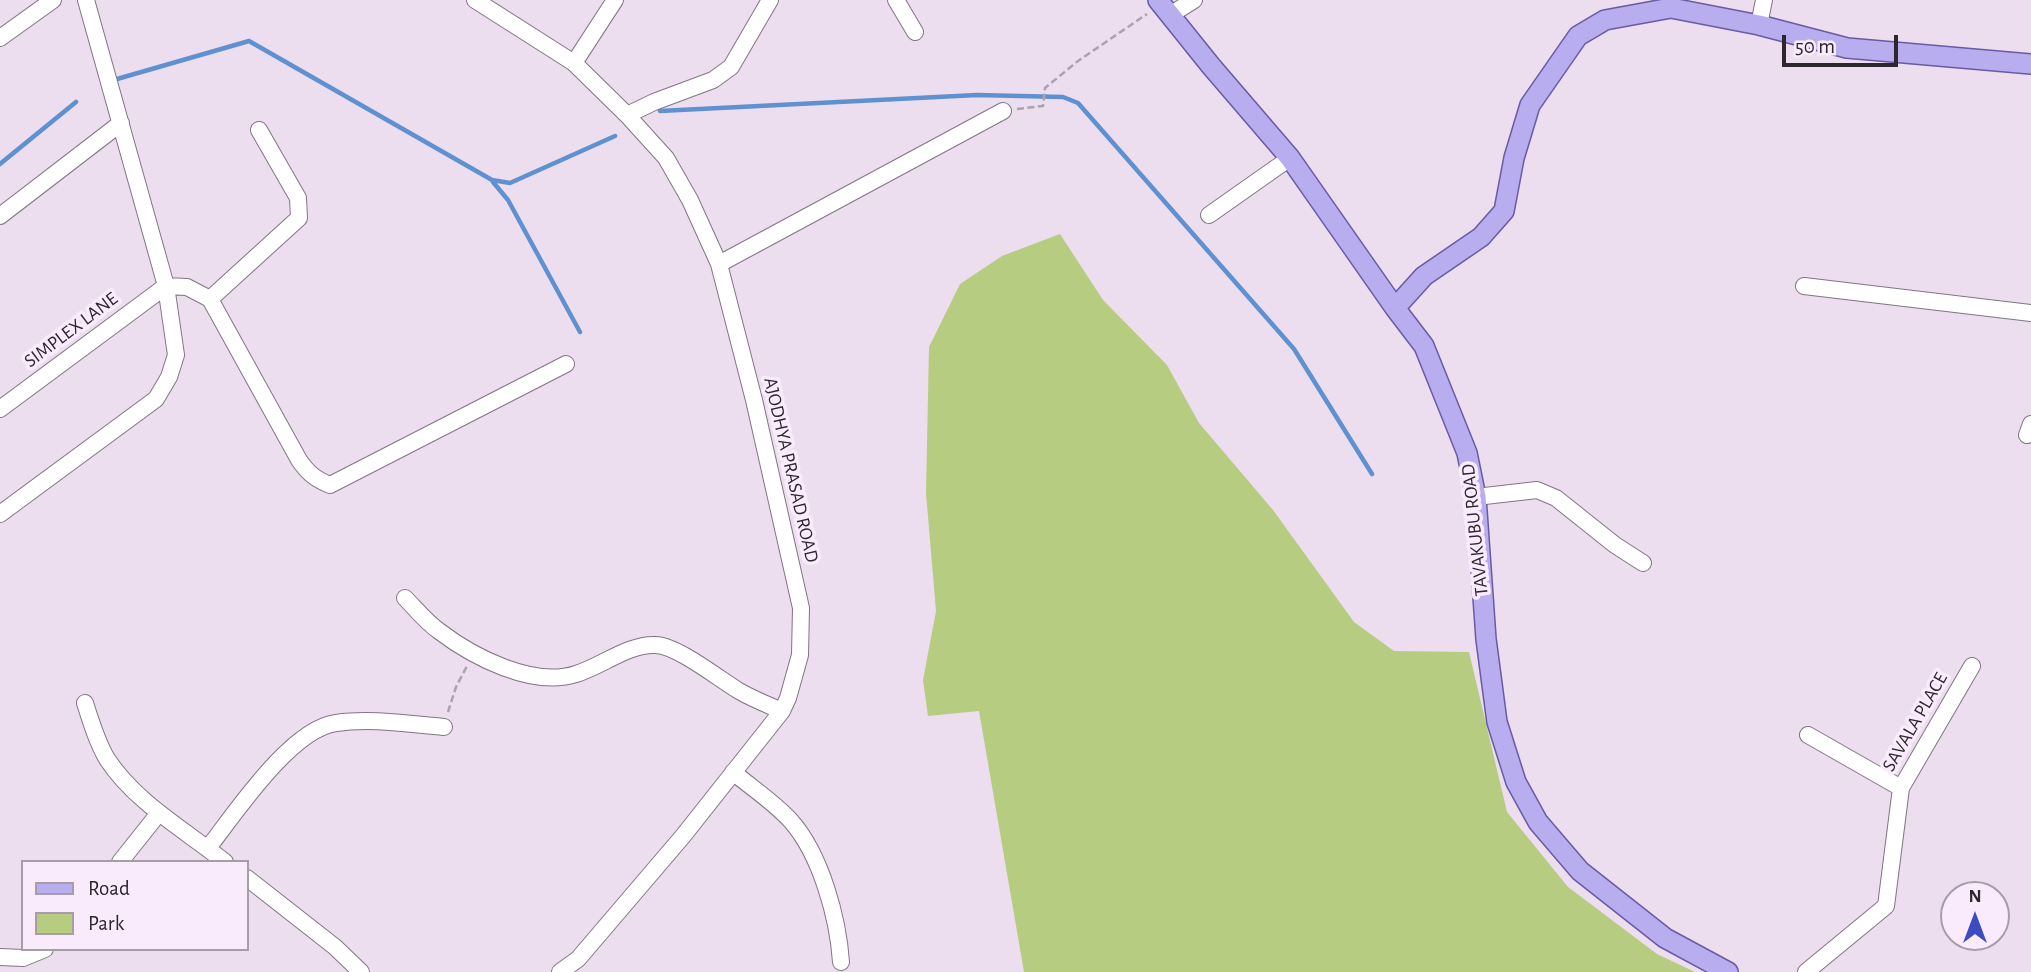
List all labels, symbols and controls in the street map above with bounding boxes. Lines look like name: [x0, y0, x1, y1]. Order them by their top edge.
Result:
scale bar: [1786, 21, 1902, 65]
text: 50 m: [1795, 36, 1835, 57]
street label: SIMPLEX LANE: [20, 287, 122, 373]
street label: AJODHYA PRASAD ROAD: [759, 375, 823, 565]
street label: TAVAKUBU ROAD: [1457, 463, 1493, 597]
street label: SAVALA PLACE: [1878, 669, 1952, 775]
legend: [21, 860, 248, 951]
text: Road: [88, 878, 130, 899]
north arrow: [1940, 881, 2010, 951]
text: N: [1968, 887, 1982, 906]
text: Park: [88, 913, 124, 934]

